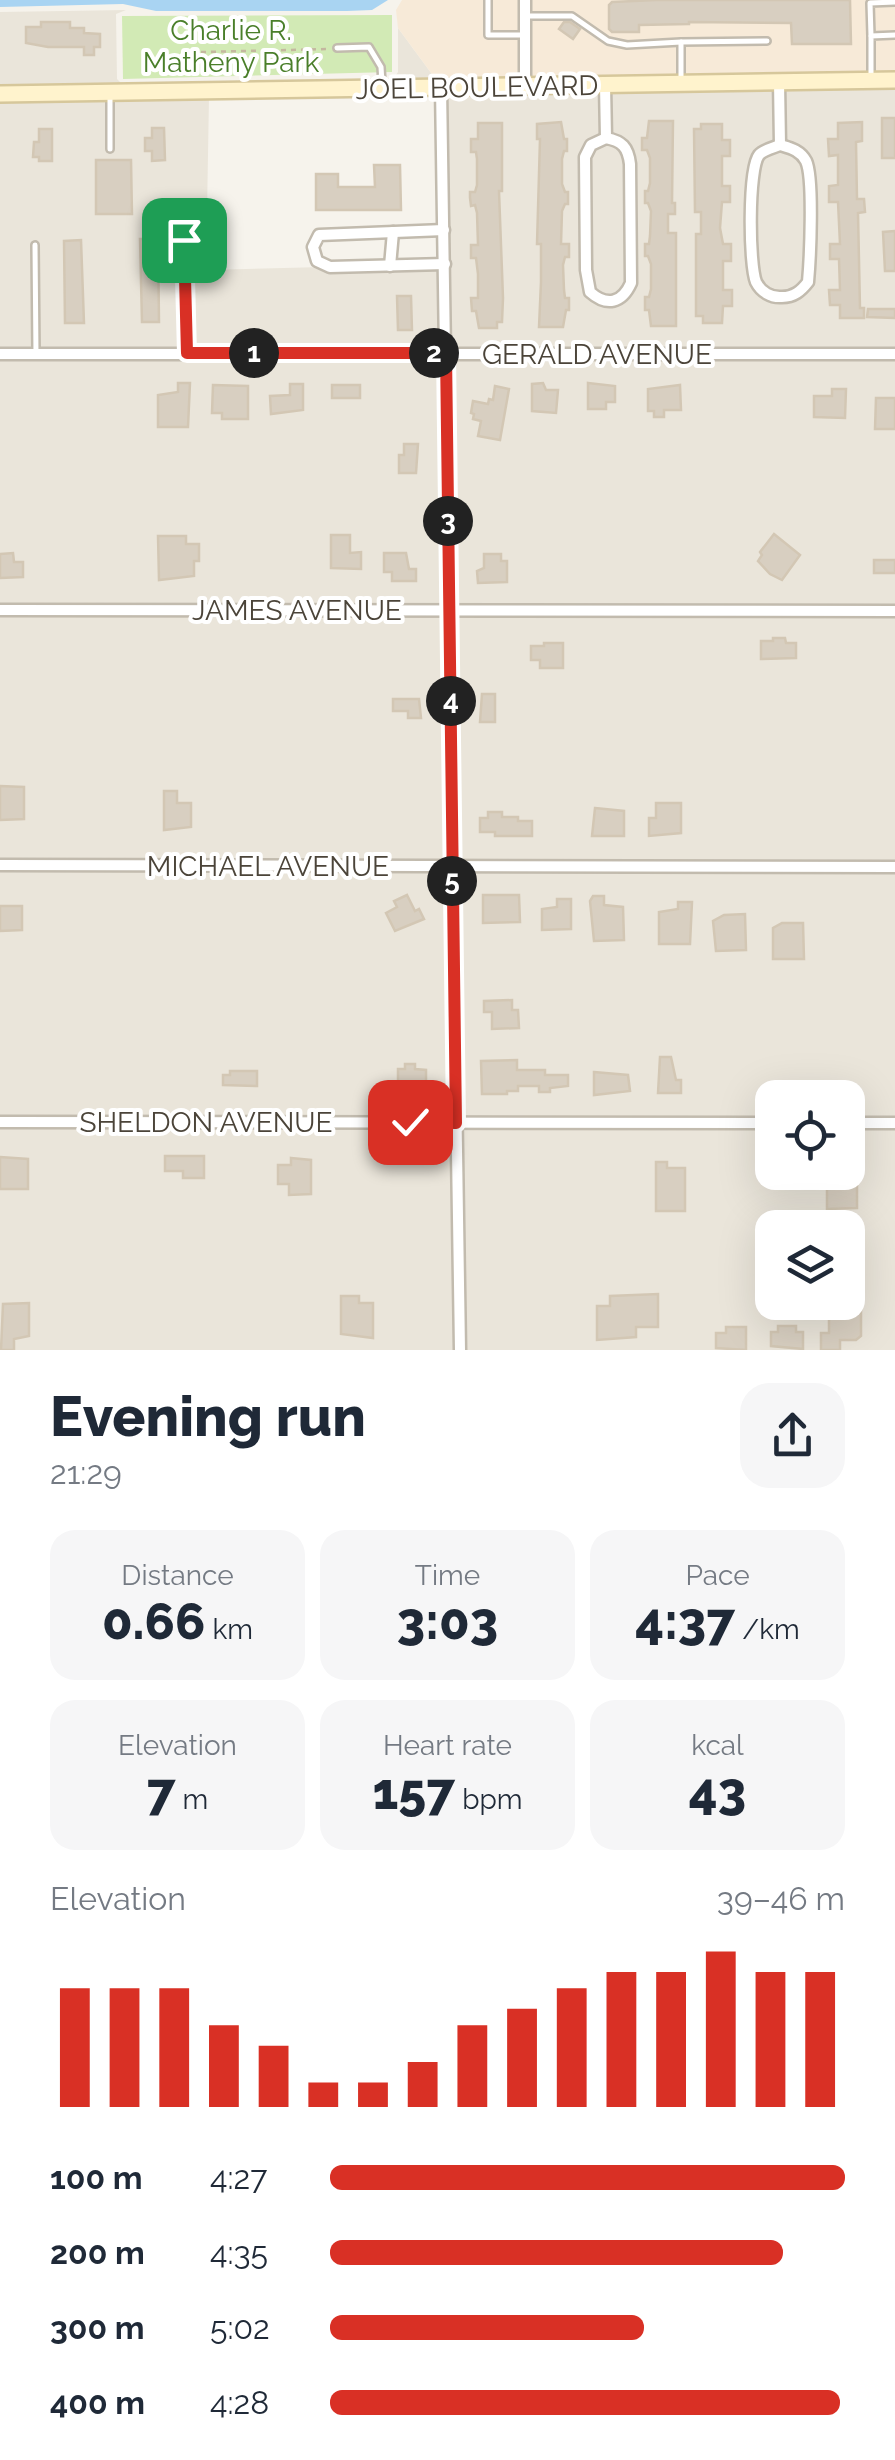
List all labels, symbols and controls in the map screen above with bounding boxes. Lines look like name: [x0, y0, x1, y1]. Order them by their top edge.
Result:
park label: Charlie R. Matheny Park: [143, 14, 319, 79]
street label: JOEL BOULEVARD: [355, 69, 599, 106]
pin: [142, 198, 227, 283]
icon: arrive: [157, 213, 212, 268]
pin: 1: [229, 328, 279, 378]
pin: 2: [409, 328, 459, 378]
text: 1: [247, 336, 261, 369]
text: 2: [426, 336, 442, 369]
street label: GERALD AVENUE: [482, 338, 712, 371]
pin: 3: [423, 496, 473, 546]
text: 3: [440, 504, 456, 537]
street label: JAMES AVENUE: [192, 594, 402, 627]
pin: 4: [426, 676, 476, 726]
text: 4: [443, 684, 459, 717]
street label: MICHAEL AVENUE: [147, 850, 389, 883]
pin: 5: [427, 856, 477, 906]
text: 5: [444, 864, 460, 897]
pin: [368, 1080, 453, 1165]
map controls: [755, 1080, 865, 1320]
button: locate: [755, 1080, 865, 1190]
icon: check: [383, 1095, 438, 1150]
street label: SHELDON AVENUE: [79, 1106, 333, 1139]
button: layers: [755, 1210, 865, 1320]
button: share: [740, 1383, 845, 1488]
text: Evening run: [50, 1384, 366, 1449]
text: 21:29: [50, 1454, 122, 1491]
text: Distance: [121, 1559, 234, 1592]
text: Time: [415, 1559, 480, 1592]
text: Pace: [685, 1559, 750, 1592]
text: 0.66: [102, 1592, 205, 1651]
text: 3:03: [397, 1592, 498, 1651]
text: 4:37: [635, 1592, 735, 1651]
text: km: [205, 1613, 253, 1646]
text: /km: [735, 1613, 800, 1646]
text: Elevation: [118, 1729, 237, 1762]
text: Heart rate: [383, 1729, 512, 1762]
text: kcal: [691, 1729, 744, 1762]
text: 7: [147, 1762, 175, 1821]
text: 157: [372, 1762, 455, 1821]
text: 43: [689, 1762, 746, 1821]
text: m: [175, 1783, 208, 1816]
text: bpm: [455, 1783, 523, 1816]
text: Elevation: [50, 1880, 186, 1917]
text: 39–46 m: [717, 1880, 845, 1917]
text: 100 m: [50, 2159, 143, 2196]
text: 4:27: [210, 2159, 267, 2196]
text: 200 m: [50, 2234, 145, 2271]
text: 4:35: [210, 2234, 268, 2271]
text: 300 m: [50, 2309, 145, 2346]
text: 5:02: [210, 2309, 270, 2346]
text: 400 m: [50, 2384, 145, 2421]
text: 4:28: [210, 2384, 269, 2421]

